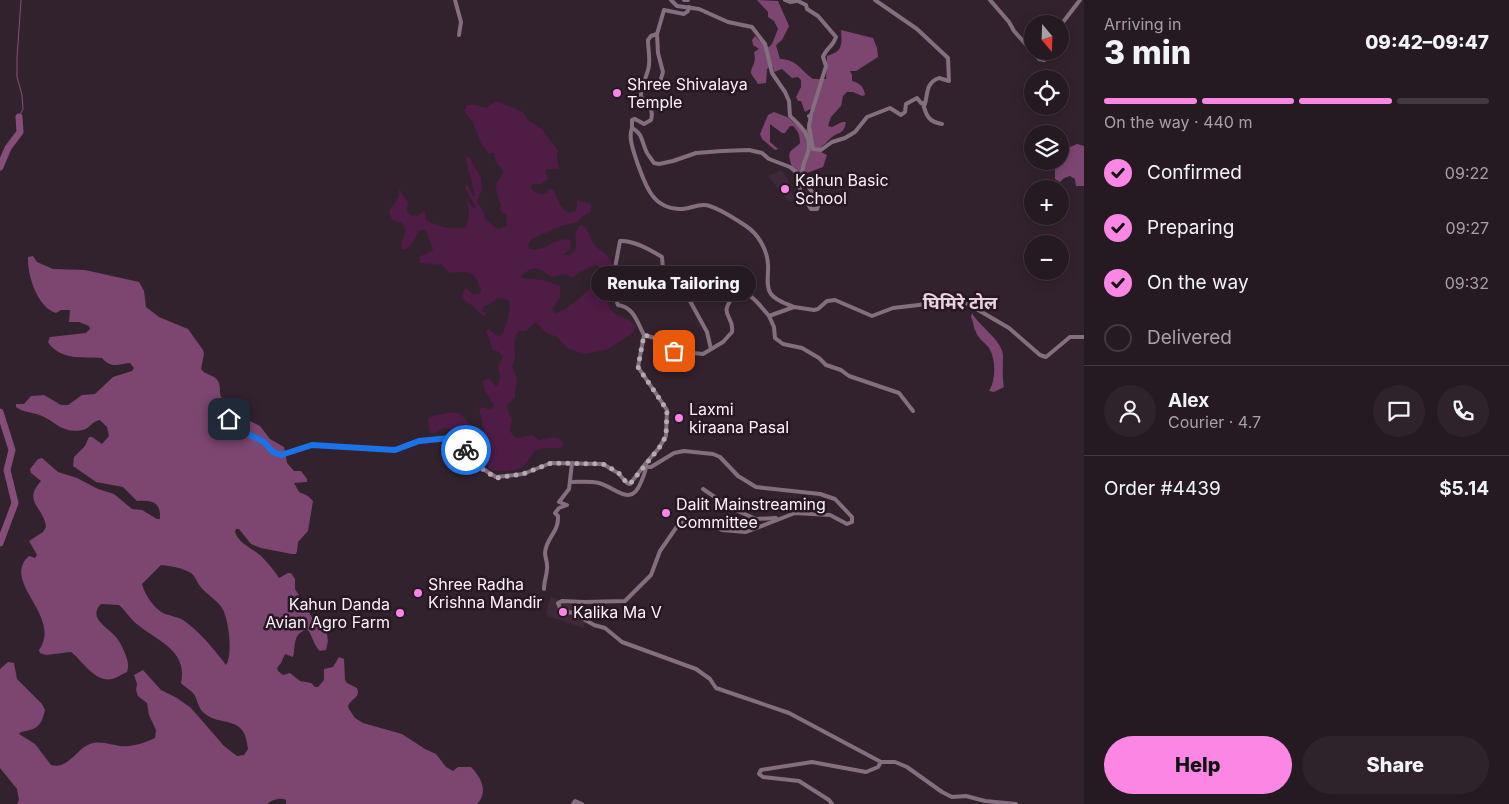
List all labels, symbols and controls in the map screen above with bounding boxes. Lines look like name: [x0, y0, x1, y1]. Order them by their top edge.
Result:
text: Arriving in: [1104, 14, 1181, 34]
north arrow: [1024, 15, 1069, 60]
map controls: [1024, 15, 1069, 280]
text: 09:42–09:47: [1365, 31, 1489, 54]
text: 3 min: [1104, 33, 1191, 72]
button: locate: [1024, 70, 1069, 115]
place label: Shree Shivalaya Temple: [627, 74, 748, 112]
marker: Shree Shivalaya Temple: [611, 87, 623, 99]
text: On the way · 440 m: [1104, 112, 1252, 132]
button: layers: [1024, 125, 1069, 170]
icon: check: [1104, 159, 1132, 187]
text: Confirmed: [1147, 161, 1242, 184]
text: 09:22: [1445, 163, 1489, 183]
place label: Kahun Basic School: [795, 170, 889, 208]
button: +: [1024, 180, 1069, 225]
marker: Kahun Basic School: [779, 183, 791, 195]
icon: check: [1104, 214, 1132, 242]
text: Preparing: [1147, 216, 1234, 239]
text: 09:27: [1446, 218, 1489, 238]
button: −: [1024, 235, 1069, 280]
callout: Renuka Tailoring: [592, 266, 756, 301]
icon: check: [1104, 269, 1132, 297]
text: On the way: [1147, 271, 1249, 294]
text: Renuka Tailoring: [607, 273, 740, 293]
text: 09:32: [1445, 273, 1489, 293]
district label: घिमिरे टोल: [923, 292, 998, 313]
text: Delivered: [1147, 326, 1232, 349]
pin: [653, 330, 695, 372]
icon: bag: [660, 337, 688, 365]
button: person: [1104, 385, 1156, 437]
button: chat: [1373, 385, 1425, 437]
button: phone: [1437, 385, 1489, 437]
text: Alex: [1168, 389, 1209, 412]
pin: [208, 398, 250, 440]
place label: Laxmi kiraana Pasal: [689, 399, 789, 437]
icon: home: [215, 405, 243, 433]
marker: Laxmi kiraana Pasal: [673, 412, 685, 424]
text: Courier · 4.7: [1168, 412, 1261, 432]
courier: [441, 425, 491, 475]
icon: bike: [452, 436, 480, 464]
text: Order #4439: [1104, 477, 1221, 500]
text: $5.14: [1439, 477, 1489, 500]
place label: Dalit Mainstreaming Committee: [676, 494, 826, 532]
marker: Dalit Mainstreaming Committee: [660, 507, 672, 519]
place label: Shree Radha Krishna Mandir: [428, 574, 542, 612]
marker: Shree Radha Krishna Mandir: [412, 587, 424, 599]
place label: Kahun Danda Avian Agro Farm: [265, 594, 390, 632]
place label: Kalika Ma V: [573, 602, 662, 622]
marker: Kalika Ma V: [557, 606, 569, 618]
marker: Kahun Danda Avian Agro Farm: [394, 607, 406, 619]
button: Help: [1104, 736, 1292, 794]
button: Share: [1302, 736, 1489, 794]

